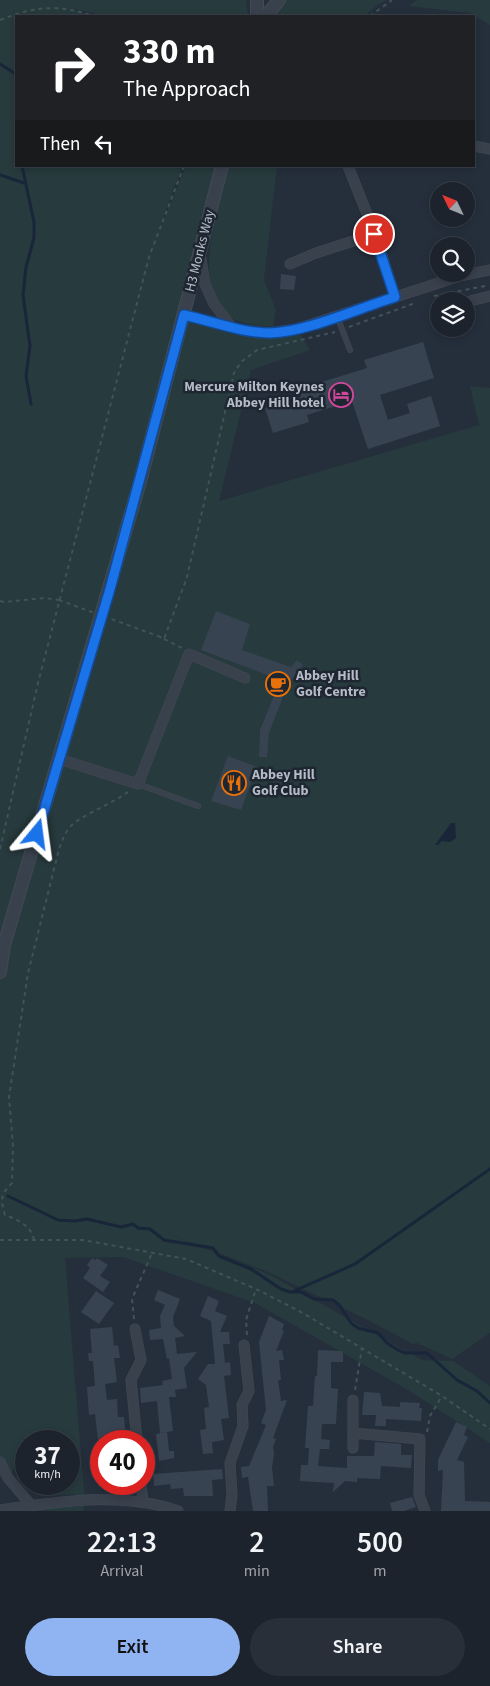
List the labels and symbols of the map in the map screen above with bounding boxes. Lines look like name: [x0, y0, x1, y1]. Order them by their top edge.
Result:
north arrow: [430, 182, 475, 228]
street label: H3 Monks Way: [180, 207, 220, 294]
pin: [353, 213, 395, 255]
place label: Mercure Milton Keynes Abbey Hill hotel: [184, 377, 324, 413]
hotel icon: Mercure Milton Keynes Abbey Hill hotel: [328, 382, 354, 408]
place label: Abbey Hill Golf Centre: [295, 666, 366, 702]
cafe icon: Abbey Hill Golf Centre: [265, 671, 291, 697]
place label: Abbey Hill Golf Club: [251, 765, 315, 801]
restaurant icon: Abbey Hill Golf Club: [221, 770, 247, 796]
position arrow: [10, 807, 62, 859]
speed limit sign: 40: [90, 1430, 155, 1495]

